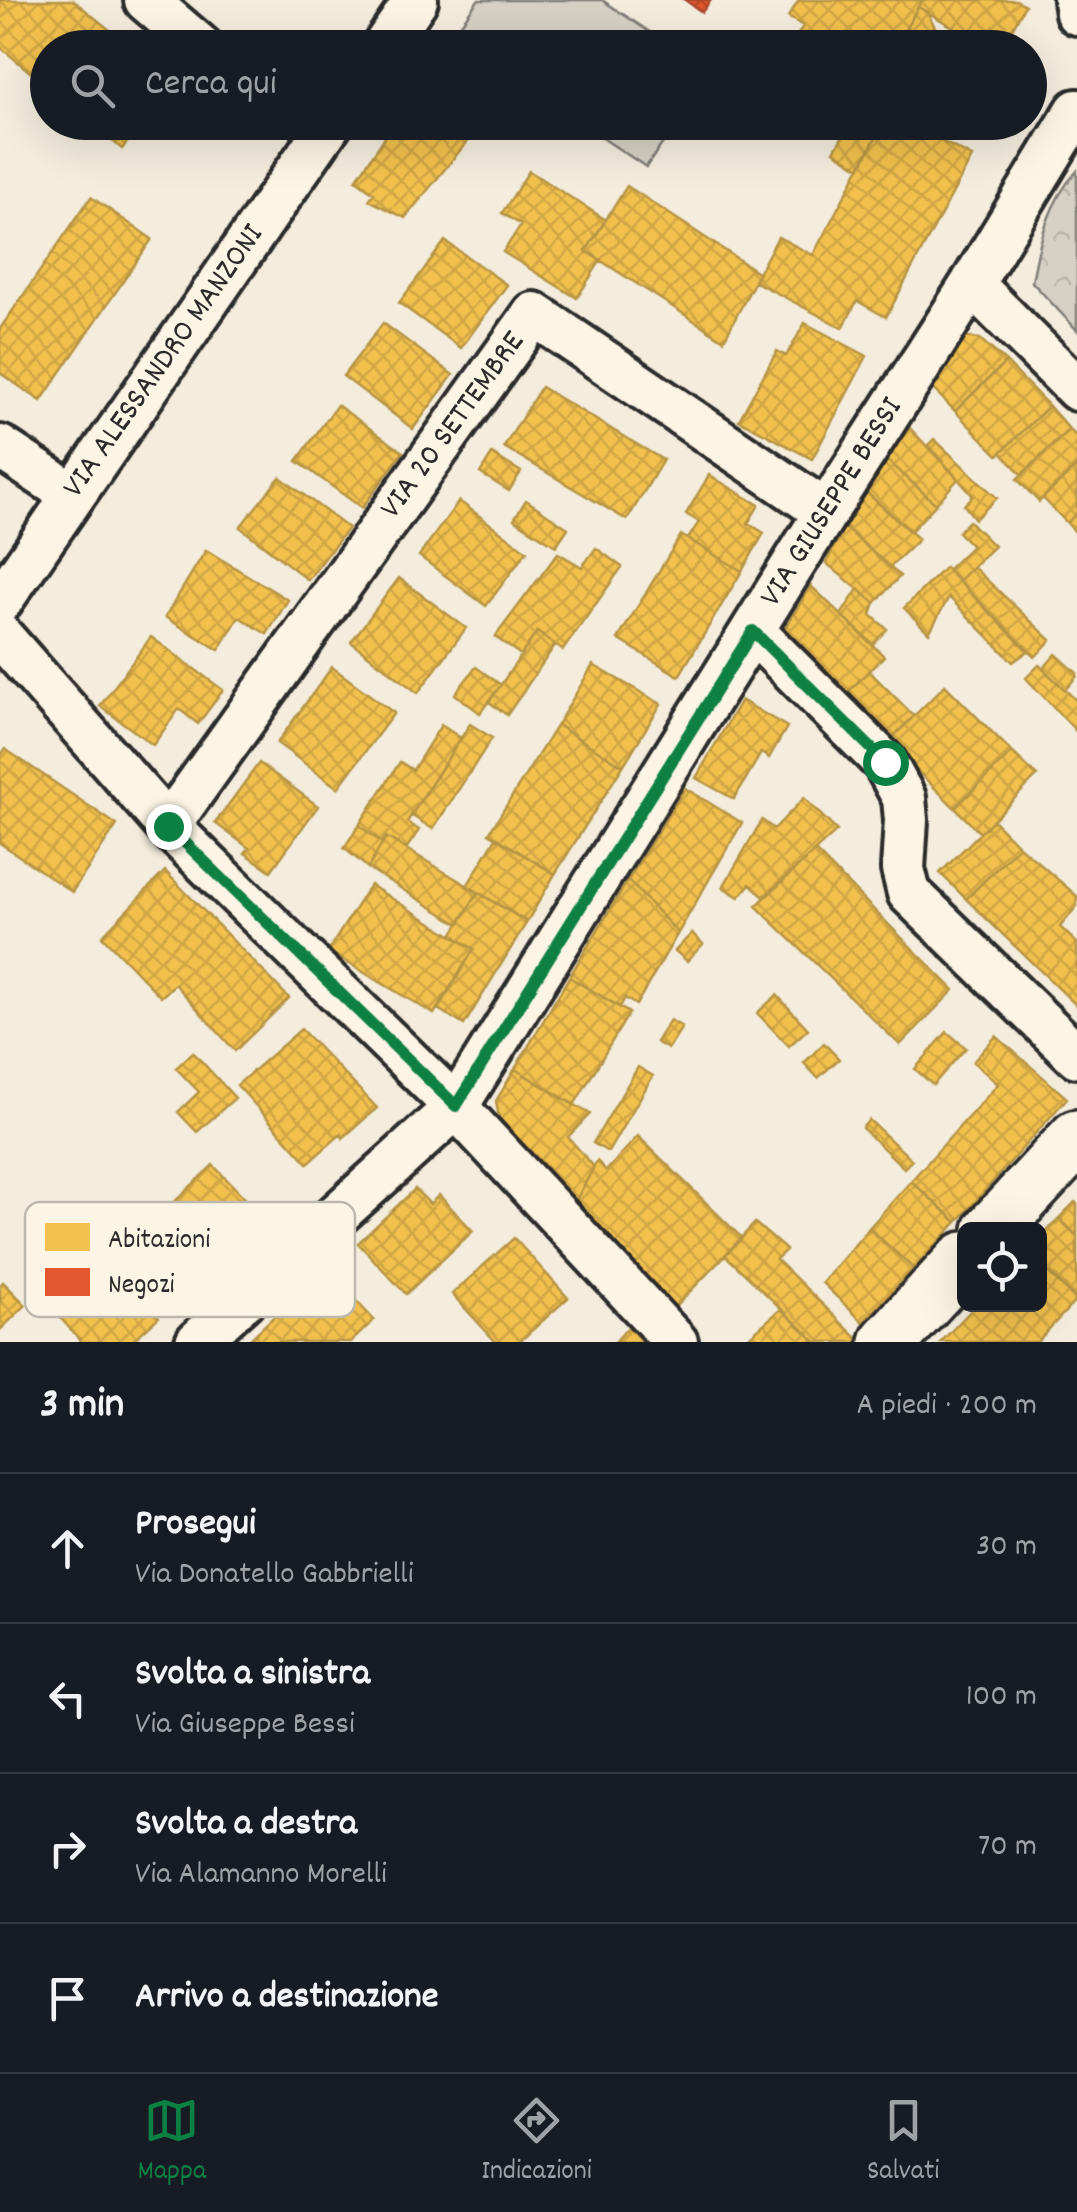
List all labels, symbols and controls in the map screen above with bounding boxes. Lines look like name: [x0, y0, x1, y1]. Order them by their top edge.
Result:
search box: [30, 30, 1047, 140]
icon: search: [65, 58, 120, 113]
text: Cerca qui: [145, 58, 277, 113]
street label: VIA ALESSANDRO MANZONI: [53, 216, 277, 508]
street label: VIA 20 SETTEMBRE: [370, 322, 538, 529]
street label: VIA GIUSEPPE BESSI: [750, 389, 916, 617]
route start: [863, 740, 909, 786]
route end: [146, 804, 192, 850]
legend: [25, 1202, 355, 1317]
text: Abitazioni: [108, 1222, 210, 1262]
map controls: [957, 1222, 1047, 1312]
button: locate: [957, 1222, 1047, 1312]
text: Negozi: [108, 1267, 175, 1307]
text: 3 min: [40, 1377, 124, 1437]
text: A piedi · 200 m: [856, 1384, 1037, 1430]
text: Prosegui: [135, 1498, 256, 1553]
icon: ahead: [40, 1521, 95, 1576]
text: 30 m: [976, 1525, 1037, 1571]
text: Via Donatello Gabbrielli: [135, 1553, 414, 1599]
text: Svolta a sinistra: [135, 1648, 370, 1703]
icon: left: [40, 1671, 95, 1726]
text: 100 m: [966, 1675, 1037, 1721]
text: Via Giuseppe Bessi: [135, 1703, 355, 1749]
text: Svolta a destra: [135, 1798, 357, 1853]
icon: right: [40, 1821, 95, 1876]
text: 70 m: [978, 1825, 1037, 1871]
text: Via Alamanno Morelli: [135, 1853, 387, 1899]
icon: arrive: [40, 1971, 95, 2026]
text: Arrivo a destinazione: [135, 1971, 438, 2026]
tab: Mappa: [138, 2093, 206, 2193]
tab: Indicazioni: [481, 2093, 592, 2193]
tab: Salvati: [867, 2093, 939, 2193]

